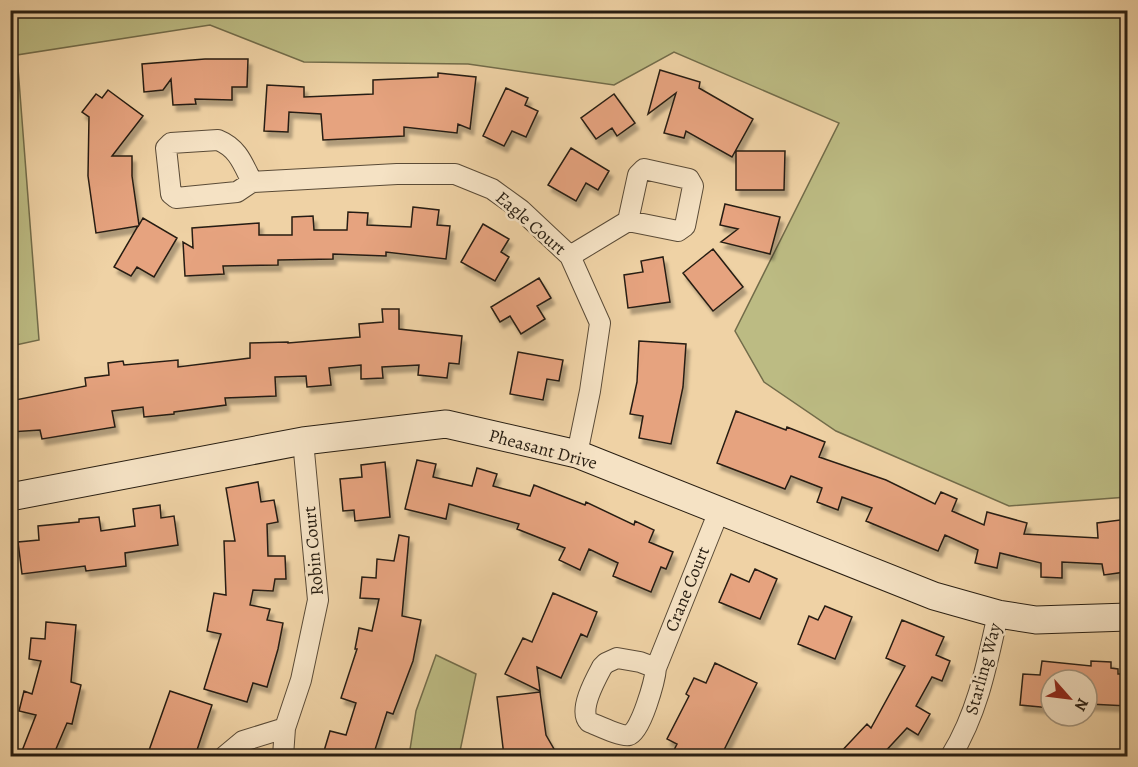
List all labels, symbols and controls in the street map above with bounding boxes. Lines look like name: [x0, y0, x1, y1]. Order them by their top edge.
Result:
street label: Eagle Court: [491, 186, 571, 260]
street label: Pheasant Drive: [486, 423, 600, 475]
street label: Robin Court: [297, 505, 329, 597]
street label: Crane Court: [659, 543, 715, 635]
street label: Starling Way: [959, 620, 1007, 718]
north arrow: [1039, 668, 1099, 728]
text: N: [1069, 694, 1094, 715]

